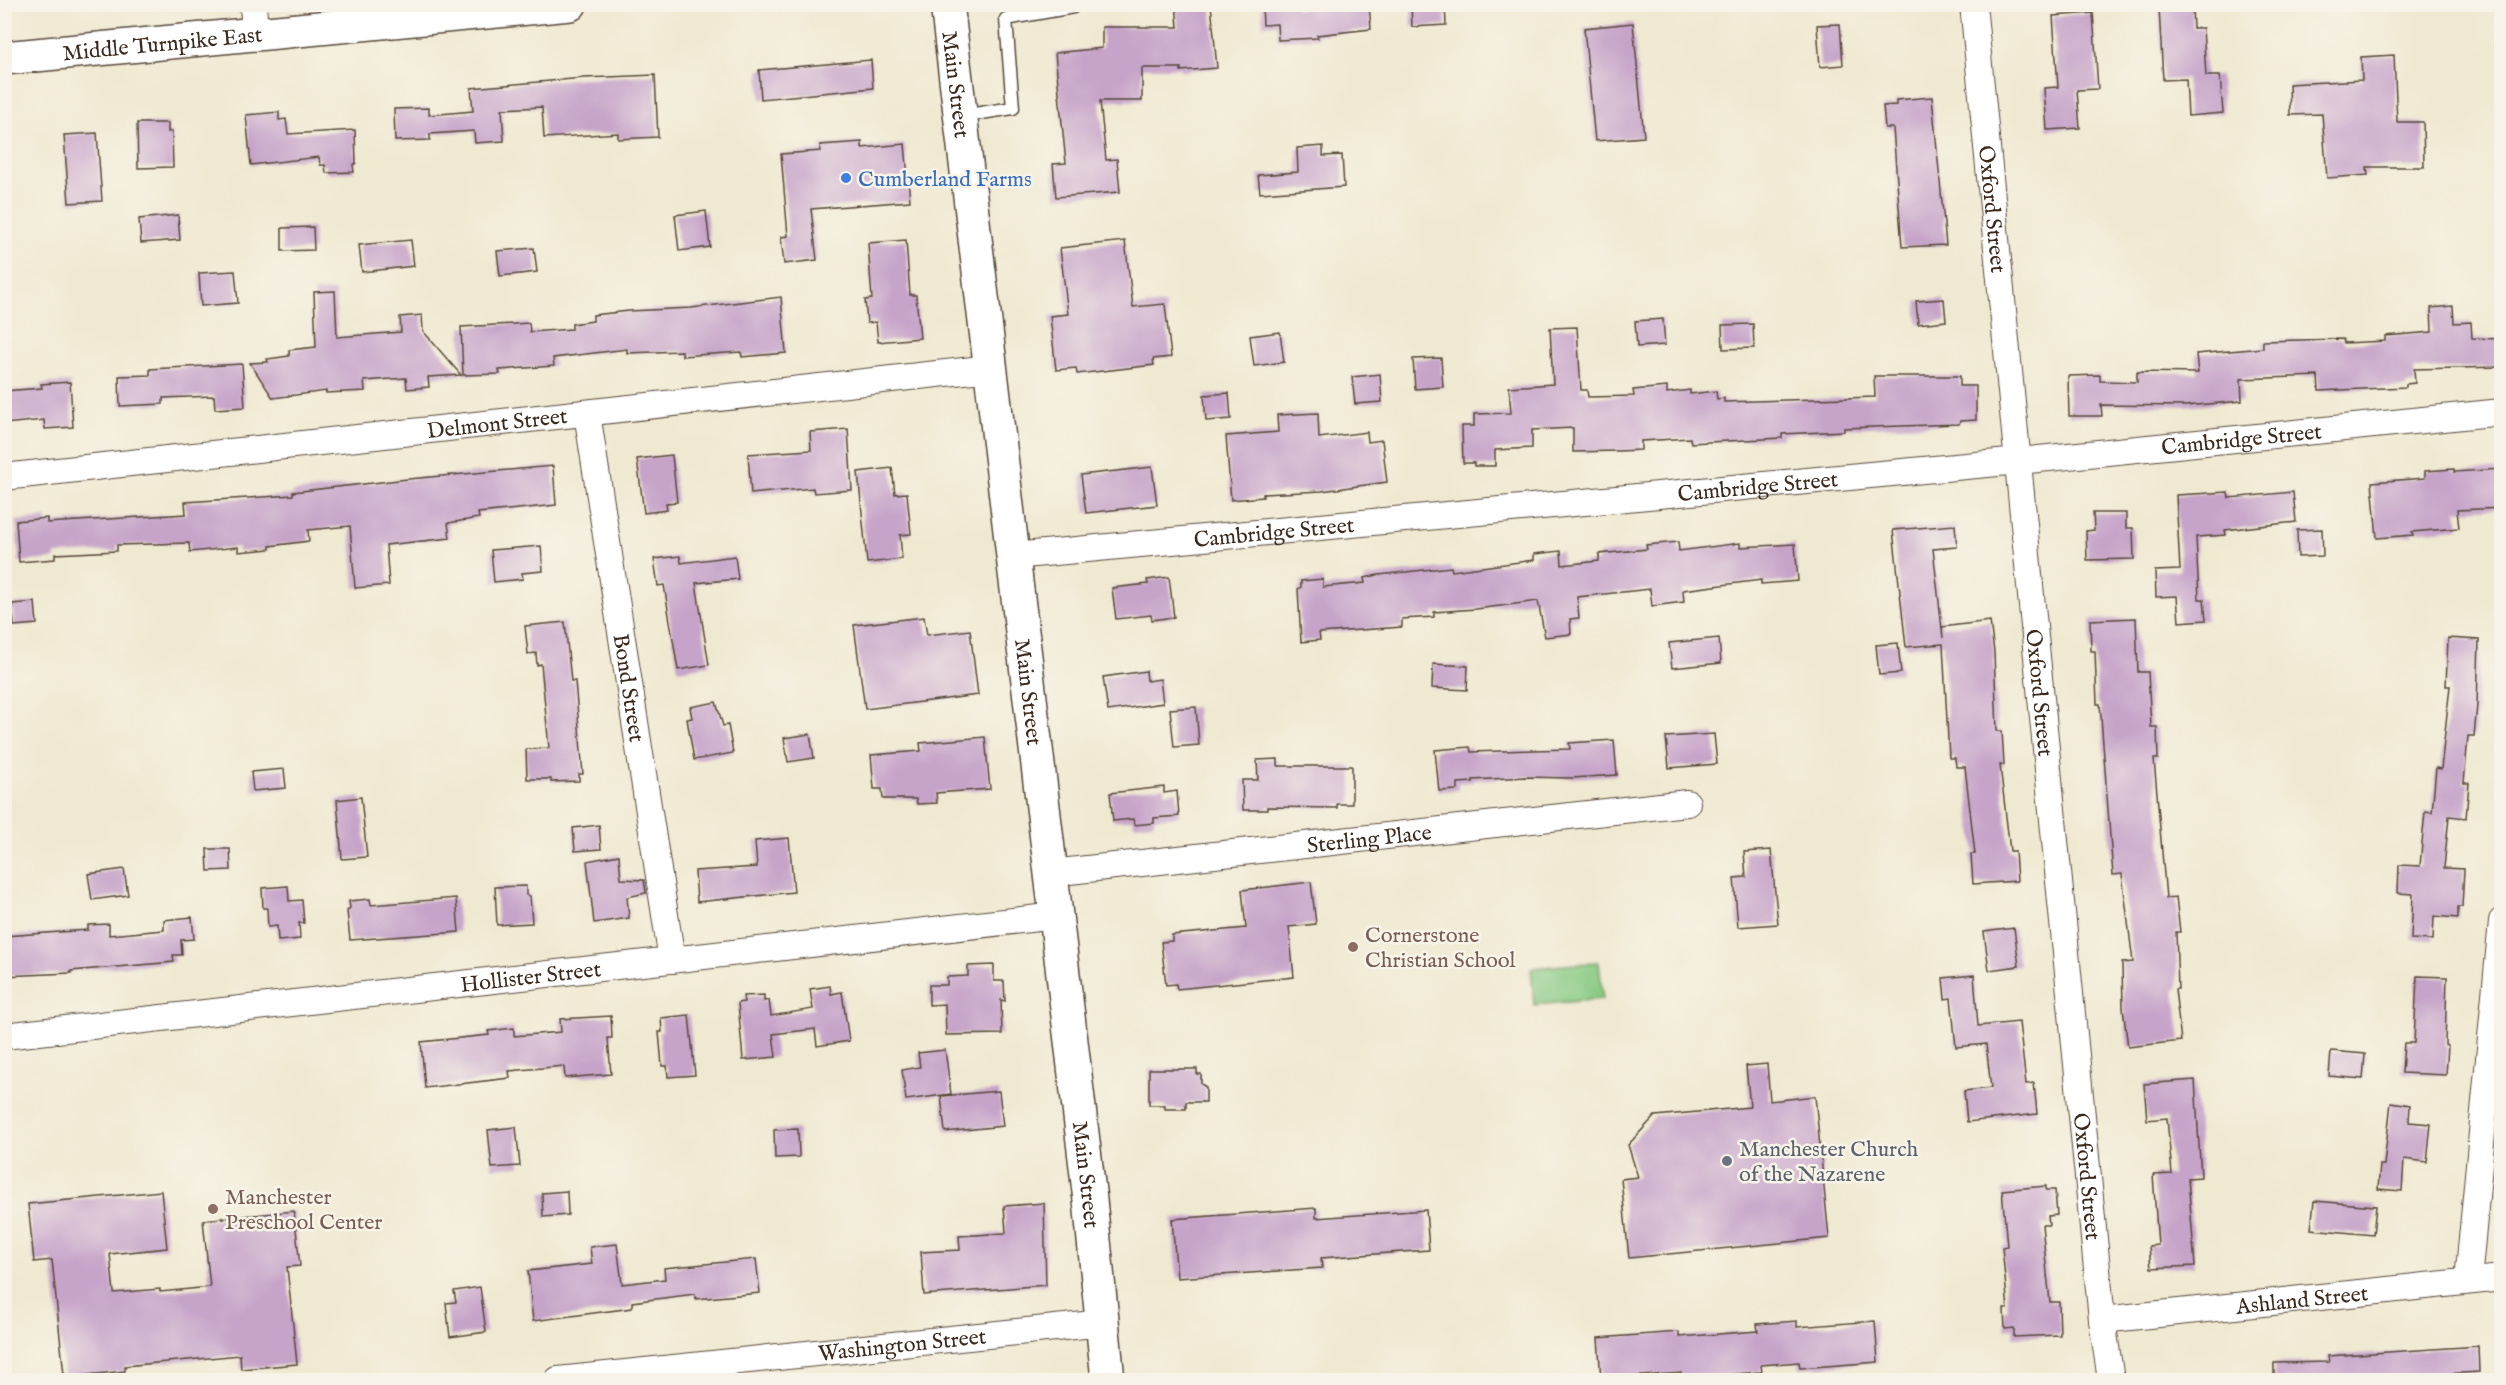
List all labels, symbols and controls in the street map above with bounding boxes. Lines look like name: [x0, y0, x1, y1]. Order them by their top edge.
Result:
street label: Middle Turnpike East: [61, 21, 264, 68]
street label: Main Street: [934, 30, 975, 140]
street label: Oxford Street: [1971, 144, 2011, 275]
place label: Cumberland Farms: [858, 166, 1032, 194]
marker: Cumberland Farms: [839, 171, 853, 185]
street label: Delmont Street: [425, 403, 569, 446]
street label: Cambridge Street: [2160, 418, 2324, 462]
street label: Cambridge Street: [1676, 466, 1840, 509]
street label: Cambridge Street: [1193, 512, 1356, 555]
street label: Oxford Street: [2018, 628, 2059, 758]
street label: Bond Street: [605, 632, 650, 745]
street label: Main Street: [1007, 637, 1048, 748]
street label: Sterling Place: [1306, 819, 1433, 861]
place label: Cornerstone Christian School: [1365, 922, 1516, 975]
marker: Cornerstone Christian School: [1346, 940, 1360, 954]
street label: Hollister Street: [459, 956, 603, 1000]
street label: Oxford Street: [2066, 1112, 2106, 1242]
street label: Main Street: [1065, 1120, 1105, 1230]
place label: Manchester Church of the Nazarene: [1739, 1136, 1919, 1189]
marker: Manchester Church of the Nazarene: [1720, 1154, 1734, 1168]
place label: Manchester Preschool Center: [225, 1184, 382, 1237]
marker: Manchester Preschool Center: [206, 1202, 220, 1216]
street label: Ashland Street: [2234, 1280, 2370, 1322]
street label: Washington Street: [817, 1323, 988, 1369]

